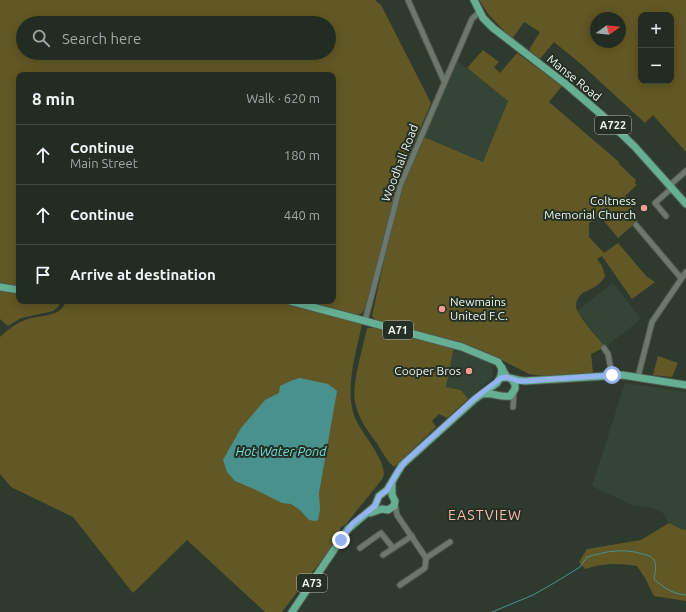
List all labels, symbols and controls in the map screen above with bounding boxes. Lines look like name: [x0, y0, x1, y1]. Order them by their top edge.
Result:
north arrow: [590, 12, 626, 48]
map controls: [638, 12, 674, 84]
button: +: [638, 12, 674, 48]
search box: [16, 16, 336, 60]
icon: search: [30, 27, 52, 49]
text: Search here: [62, 30, 141, 47]
button: −: [638, 48, 674, 84]
street label: Manse Road: [545, 52, 604, 103]
text: 8 min: [32, 89, 75, 108]
text: Walk · 620 m: [246, 91, 320, 105]
road number: A722: [595, 116, 631, 134]
street label: Woodhall Road: [379, 122, 420, 203]
text: Continue: [70, 139, 134, 156]
icon: ahead: [32, 144, 54, 166]
text: 180 m: [284, 148, 320, 162]
text: Main Street: [70, 156, 138, 170]
place label: Coltness Memorial Church: [544, 194, 636, 221]
marker: Coltness Memorial Church: [639, 203, 649, 213]
icon: ahead: [32, 204, 54, 226]
text: Continue: [70, 206, 134, 223]
text: 440 m: [284, 208, 320, 222]
icon: arrive: [32, 264, 54, 286]
text: Arrive at destination: [70, 266, 216, 283]
place label: Newmains United F.C.: [450, 295, 508, 322]
marker: Newmains United F.C.: [437, 304, 447, 314]
road number: A71: [383, 321, 413, 339]
place label: Cooper Bros: [394, 364, 461, 377]
marker: Cooper Bros: [464, 366, 474, 376]
route start: [603, 366, 621, 384]
water label: Hot Water Pond: [236, 444, 327, 458]
district label: EASTVIEW: [448, 507, 522, 523]
route end: [332, 531, 350, 549]
road number: A73: [297, 574, 327, 592]

